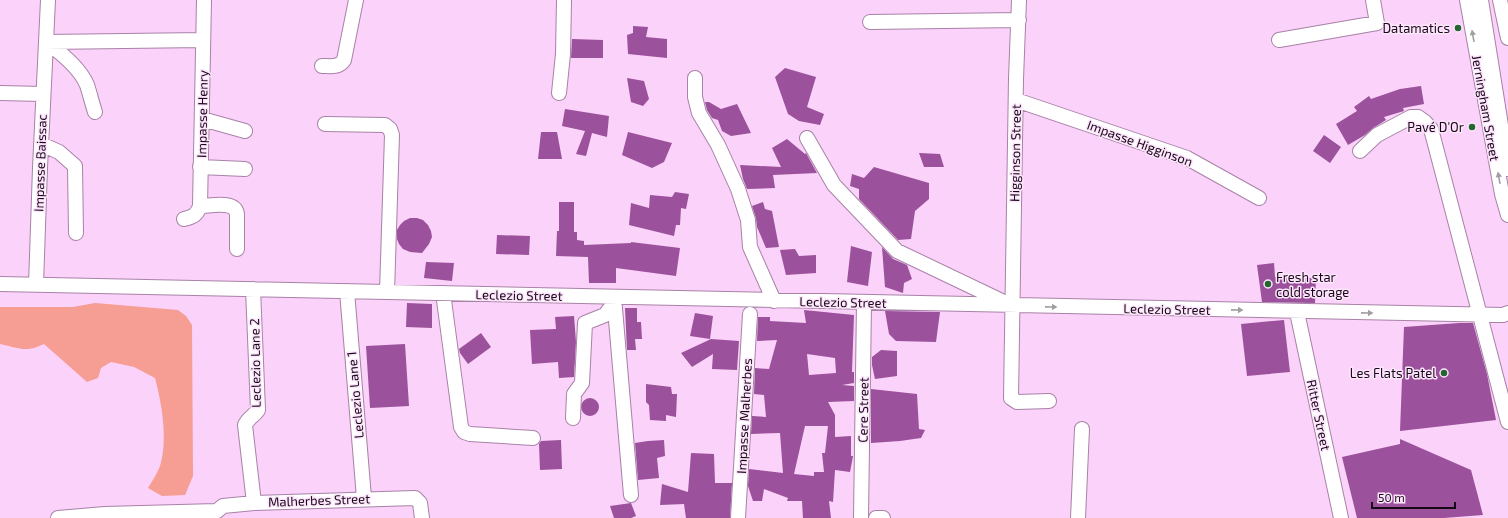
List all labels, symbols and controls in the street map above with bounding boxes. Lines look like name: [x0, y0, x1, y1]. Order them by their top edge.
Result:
place label: Datamatics: [1382, 20, 1450, 36]
marker: Datamatics: [1453, 23, 1463, 33]
one-way arrow: [1470, 30, 1476, 42]
street label: Jerningham Street: [1469, 54, 1503, 162]
street label: Impasse Henry: [193, 70, 211, 158]
street label: Higginson Street: [1006, 104, 1024, 202]
street label: Impasse Baissac: [30, 114, 50, 212]
street label: Impasse Higginson: [1085, 116, 1195, 170]
place label: Pavé D'Or: [1407, 119, 1464, 135]
marker: Pavé D'Or: [1467, 122, 1477, 132]
one-way arrow: [1496, 171, 1502, 184]
place label: Fresh star cold storage: [1276, 269, 1349, 300]
marker: Fresh star cold storage: [1263, 279, 1273, 289]
street label: Leclezio Street: [475, 286, 563, 304]
street label: Leclezio Street: [799, 293, 887, 311]
street label: Leclezio Street: [1123, 300, 1211, 318]
one-way arrow: [1045, 304, 1058, 310]
one-way arrow: [1231, 307, 1243, 314]
one-way arrow: [1361, 310, 1374, 316]
street label: Leclezio Lane 2: [246, 318, 264, 408]
street label: Leclezio Lane 1: [343, 351, 367, 439]
street label: Impasse Malherbes: [733, 358, 755, 474]
place label: Les Flats Patel: [1350, 365, 1436, 381]
marker: Les Flats Patel: [1439, 368, 1449, 378]
street label: Cere Street: [854, 377, 872, 443]
street label: Ritter Street: [1304, 378, 1334, 452]
scale bar: [1372, 484, 1455, 510]
street label: Malherbes Street: [268, 490, 370, 510]
text: 50 m: [1378, 490, 1405, 504]

